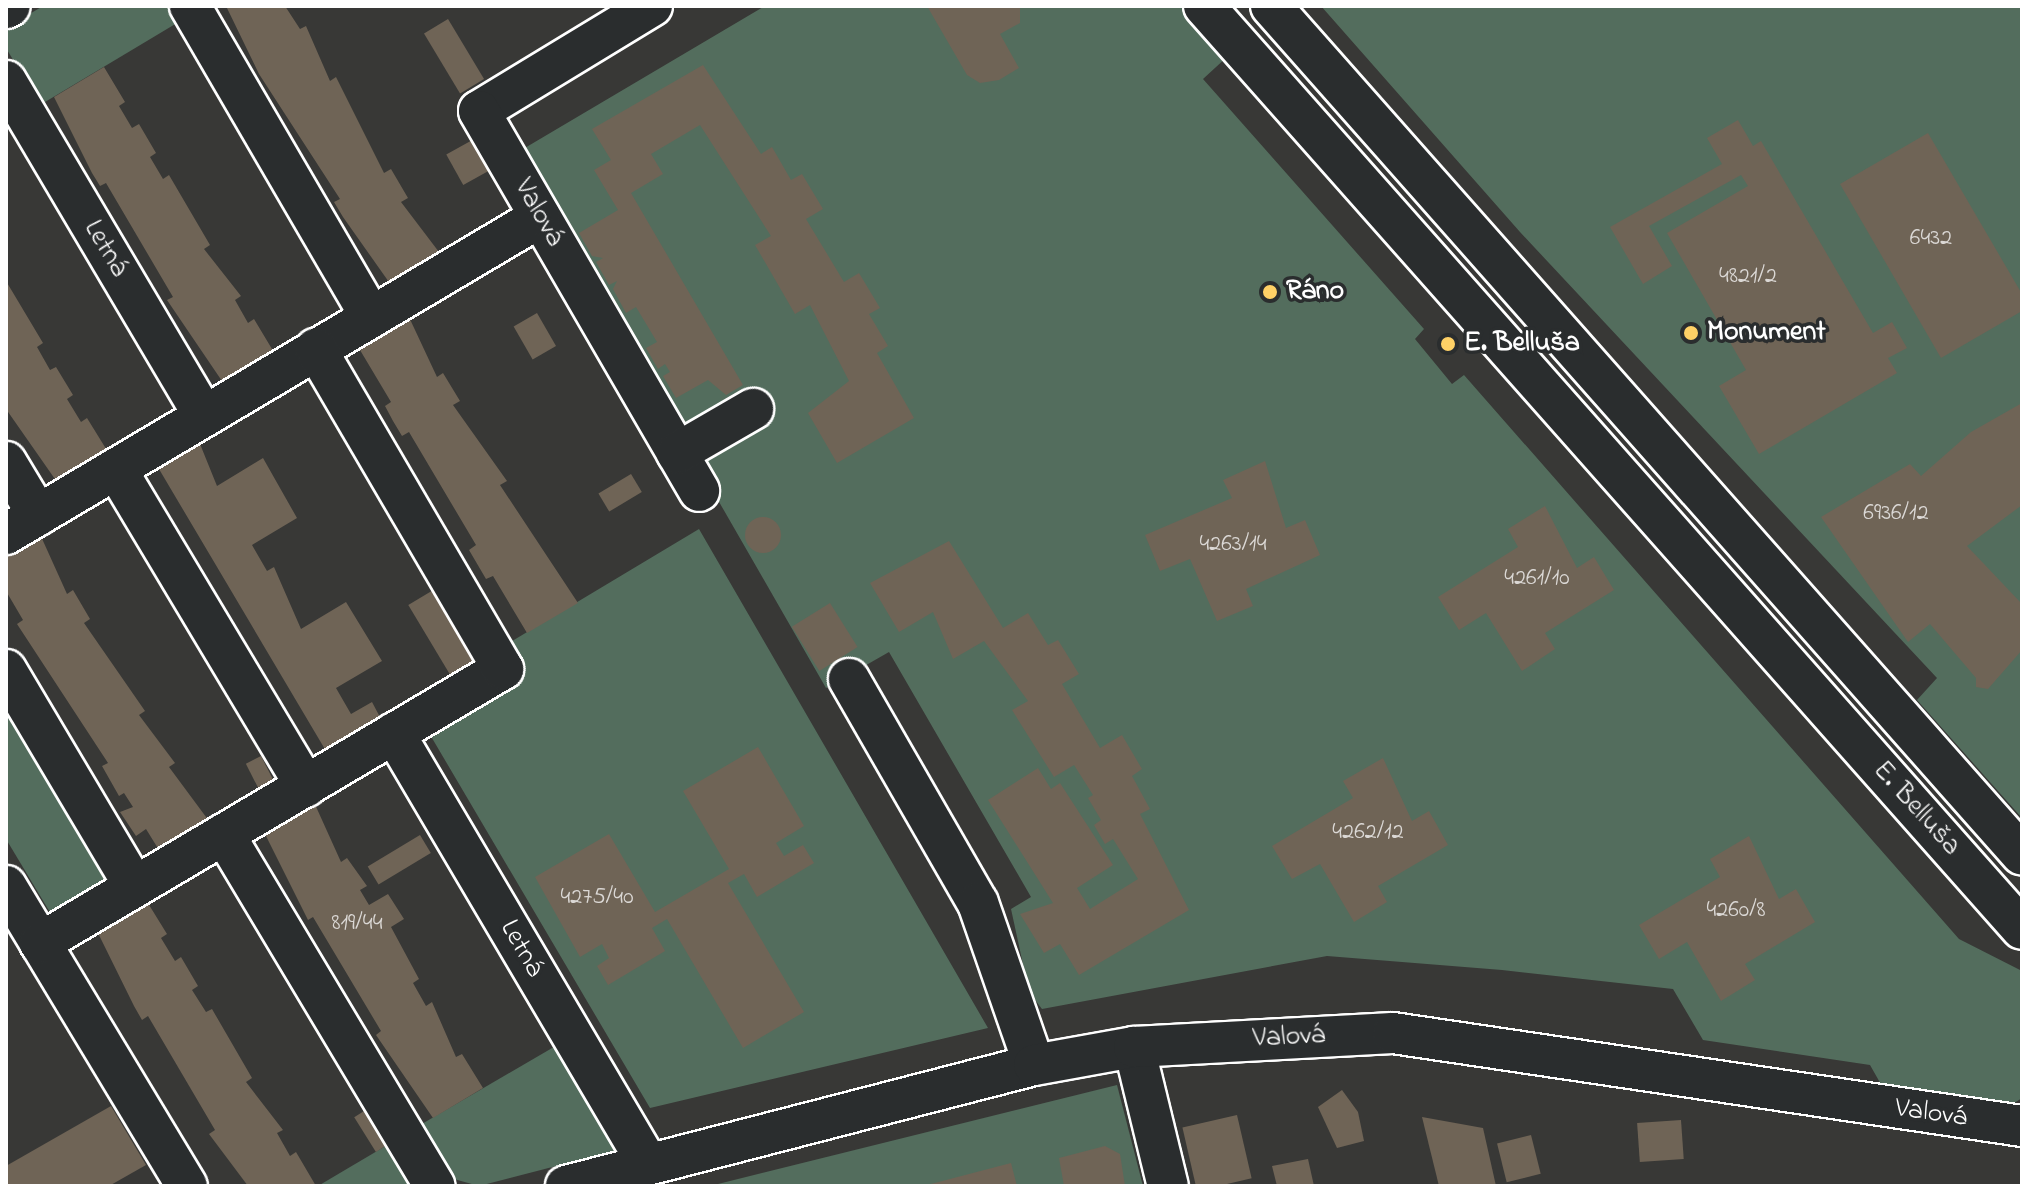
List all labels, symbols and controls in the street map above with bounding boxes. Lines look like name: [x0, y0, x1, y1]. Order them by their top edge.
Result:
street label: Valová: [505, 173, 571, 253]
street label: Letná: [75, 215, 135, 283]
house number: 6432: [1910, 225, 1952, 253]
house number: 4821/2: [1719, 263, 1777, 291]
place label: Ráno: [1286, 275, 1344, 309]
marker: Ráno: [1261, 283, 1279, 301]
place label: Monument: [1707, 316, 1826, 350]
marker: Monument: [1682, 324, 1700, 342]
place label: E. Belluša: [1464, 327, 1580, 361]
marker: E. Belluša: [1439, 335, 1457, 353]
house number: 6936/12: [1863, 500, 1929, 528]
house number: 4263/14: [1199, 531, 1267, 559]
house number: 4261/10: [1504, 565, 1570, 593]
street label: E. Belluša: [1865, 755, 1967, 863]
house number: 4262/12: [1332, 819, 1404, 847]
house number: 4275/40: [560, 884, 634, 912]
house number: 4260/8: [1706, 897, 1766, 925]
house number: 819/44: [331, 910, 383, 938]
street label: Letná: [491, 914, 551, 984]
street label: Valová: [1252, 1019, 1326, 1057]
street label: Valová: [1893, 1092, 1969, 1136]

